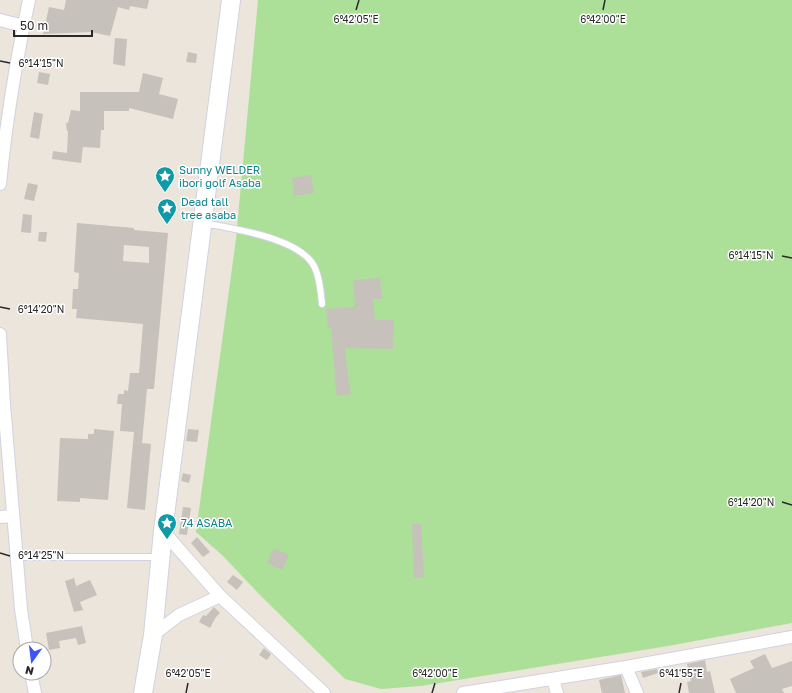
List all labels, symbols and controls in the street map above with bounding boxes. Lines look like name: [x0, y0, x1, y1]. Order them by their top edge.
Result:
scale bar: [14, 12, 92, 38]
text: 6°42'05"E: [333, 13, 379, 25]
text: 6°42'00"E: [580, 13, 626, 25]
text: 50 m: [20, 18, 48, 33]
text: 6°14'15"N: [18, 57, 64, 69]
place label: Sunny WELDER ibori golf Asaba: [179, 163, 261, 189]
place icon: Sunny WELDER ibori golf Asaba: [154, 165, 176, 193]
place label: Dead tall tree asaba: [181, 195, 236, 221]
place icon: Dead tall tree asaba: [156, 197, 178, 225]
text: 6°14'15"N: [728, 249, 774, 261]
text: 6°14'20"N: [18, 303, 64, 315]
text: 6°14'20"N: [728, 496, 774, 508]
place icon: 74 ASABA: [156, 512, 178, 540]
place label: 74 ASABA: [181, 516, 233, 529]
text: 6°14'25"N: [18, 549, 64, 561]
north arrow: [12, 641, 52, 681]
text: N: [24, 664, 35, 679]
text: 6°42'05"E: [165, 667, 211, 679]
text: 6°42'00"E: [412, 667, 458, 679]
text: 6°41'55"E: [659, 667, 703, 679]

